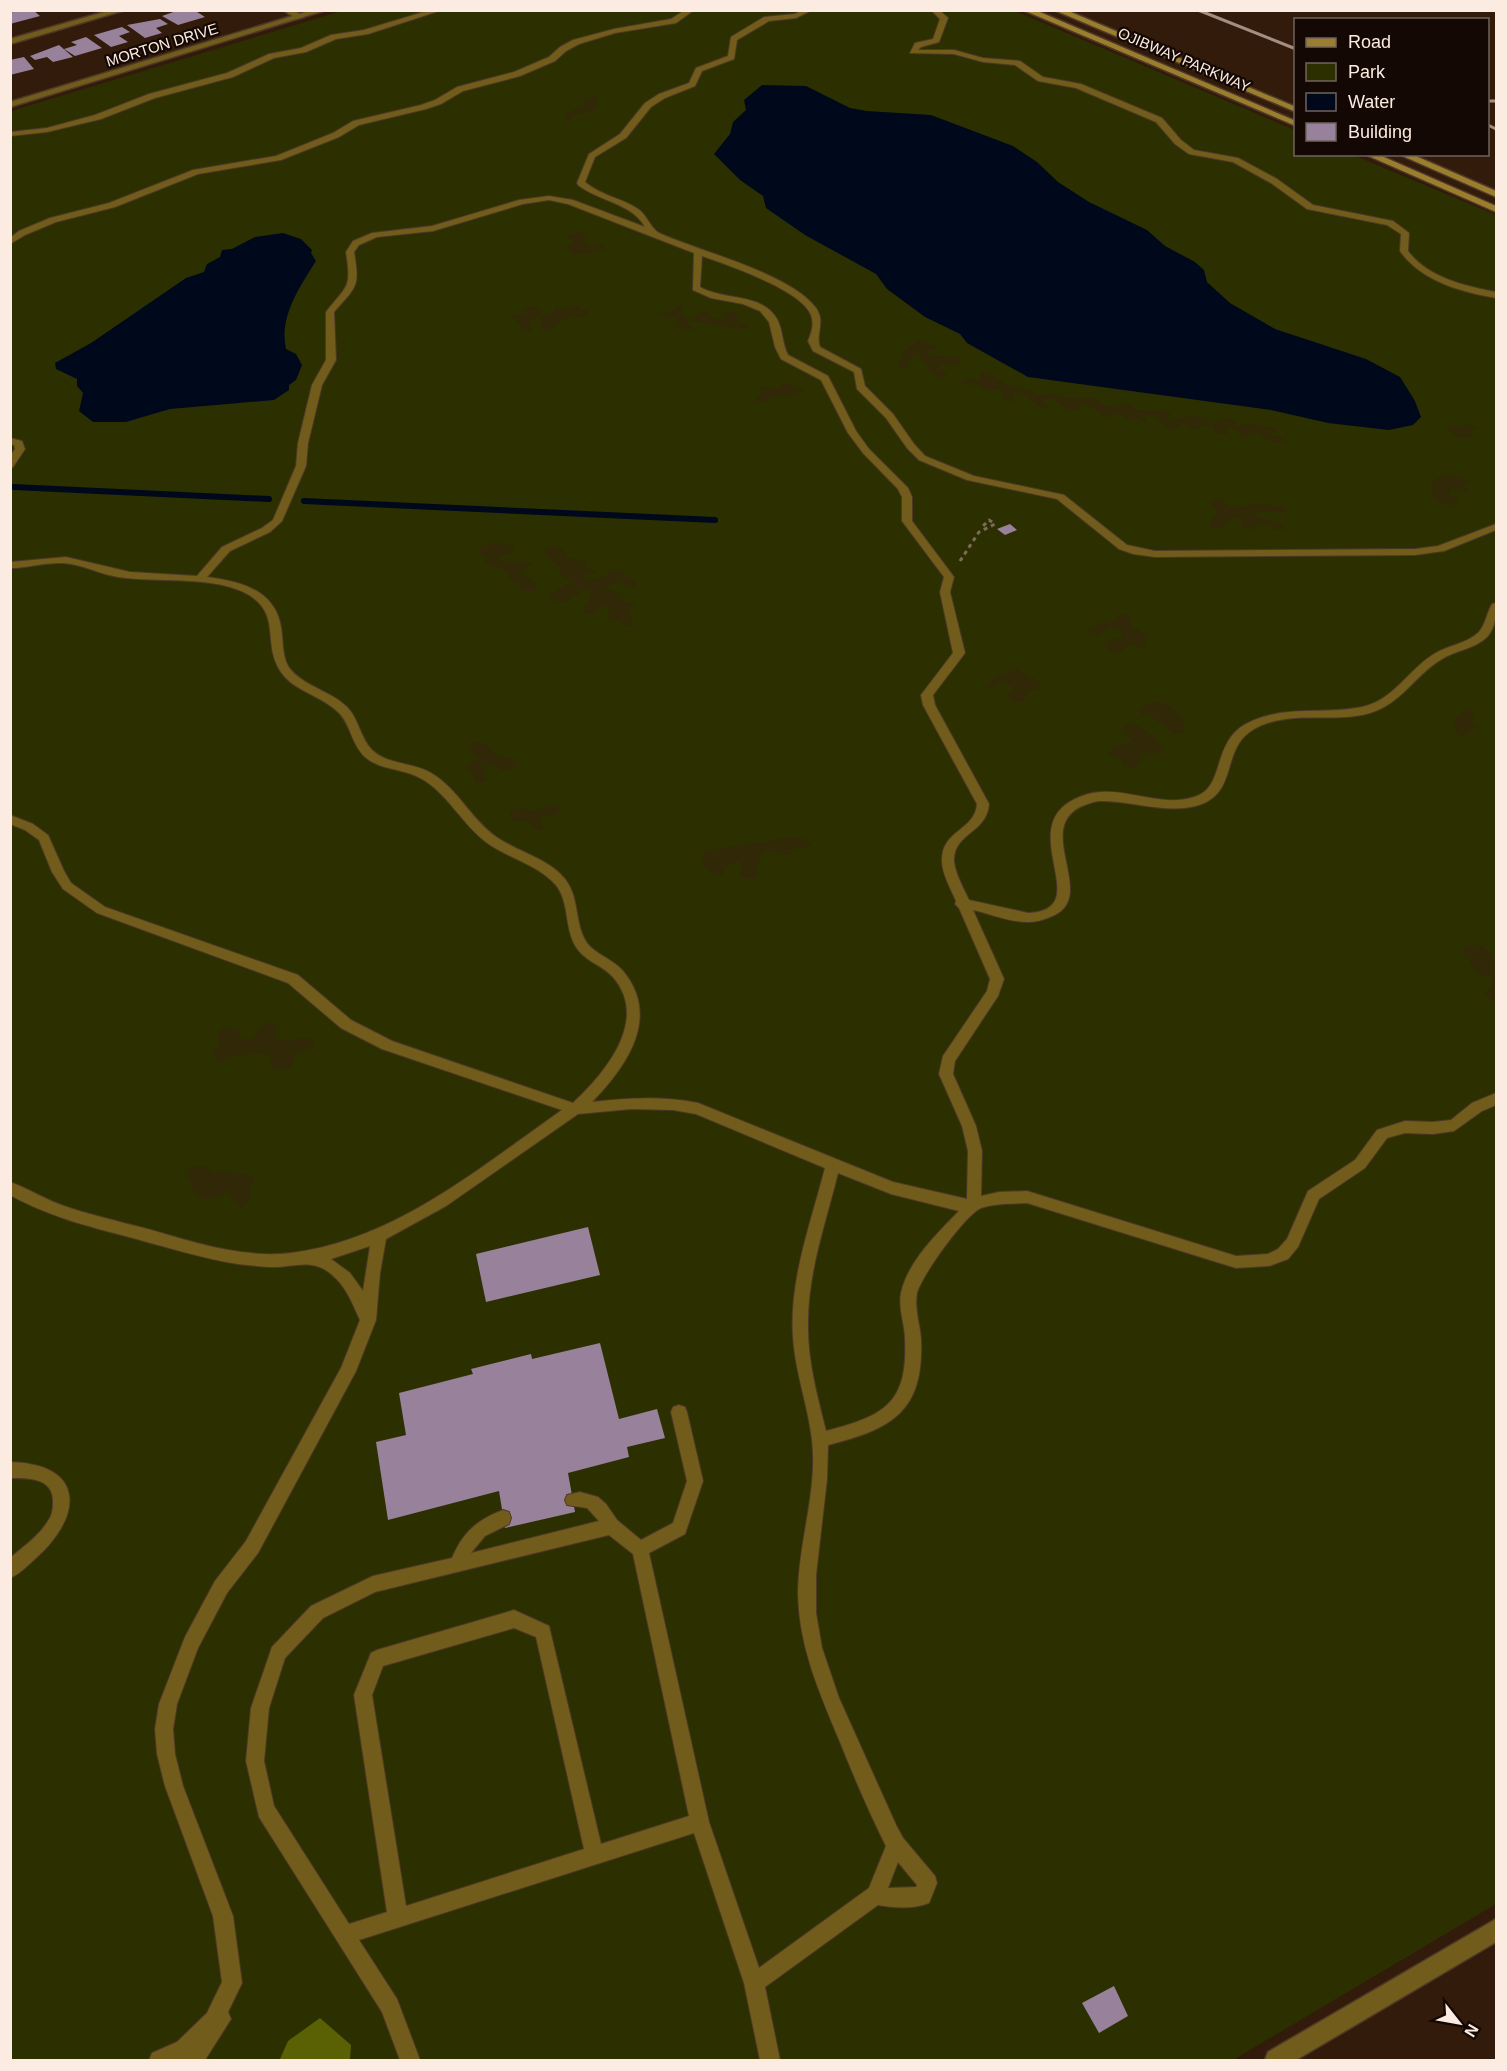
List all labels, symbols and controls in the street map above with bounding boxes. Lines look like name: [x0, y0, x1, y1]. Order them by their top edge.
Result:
legend: [1294, 18, 1489, 156]
street label: MORTON DRIVE: [104, 19, 220, 70]
street label: OJIBWAY PARKWAY: [1116, 24, 1253, 95]
text: Road: [1348, 32, 1391, 52]
text: Park: [1348, 62, 1386, 82]
text: Water: [1348, 92, 1395, 112]
text: Building: [1348, 122, 1412, 142]
north arrow: [1429, 1993, 1489, 2053]
text: N: [1461, 2021, 1482, 2040]

